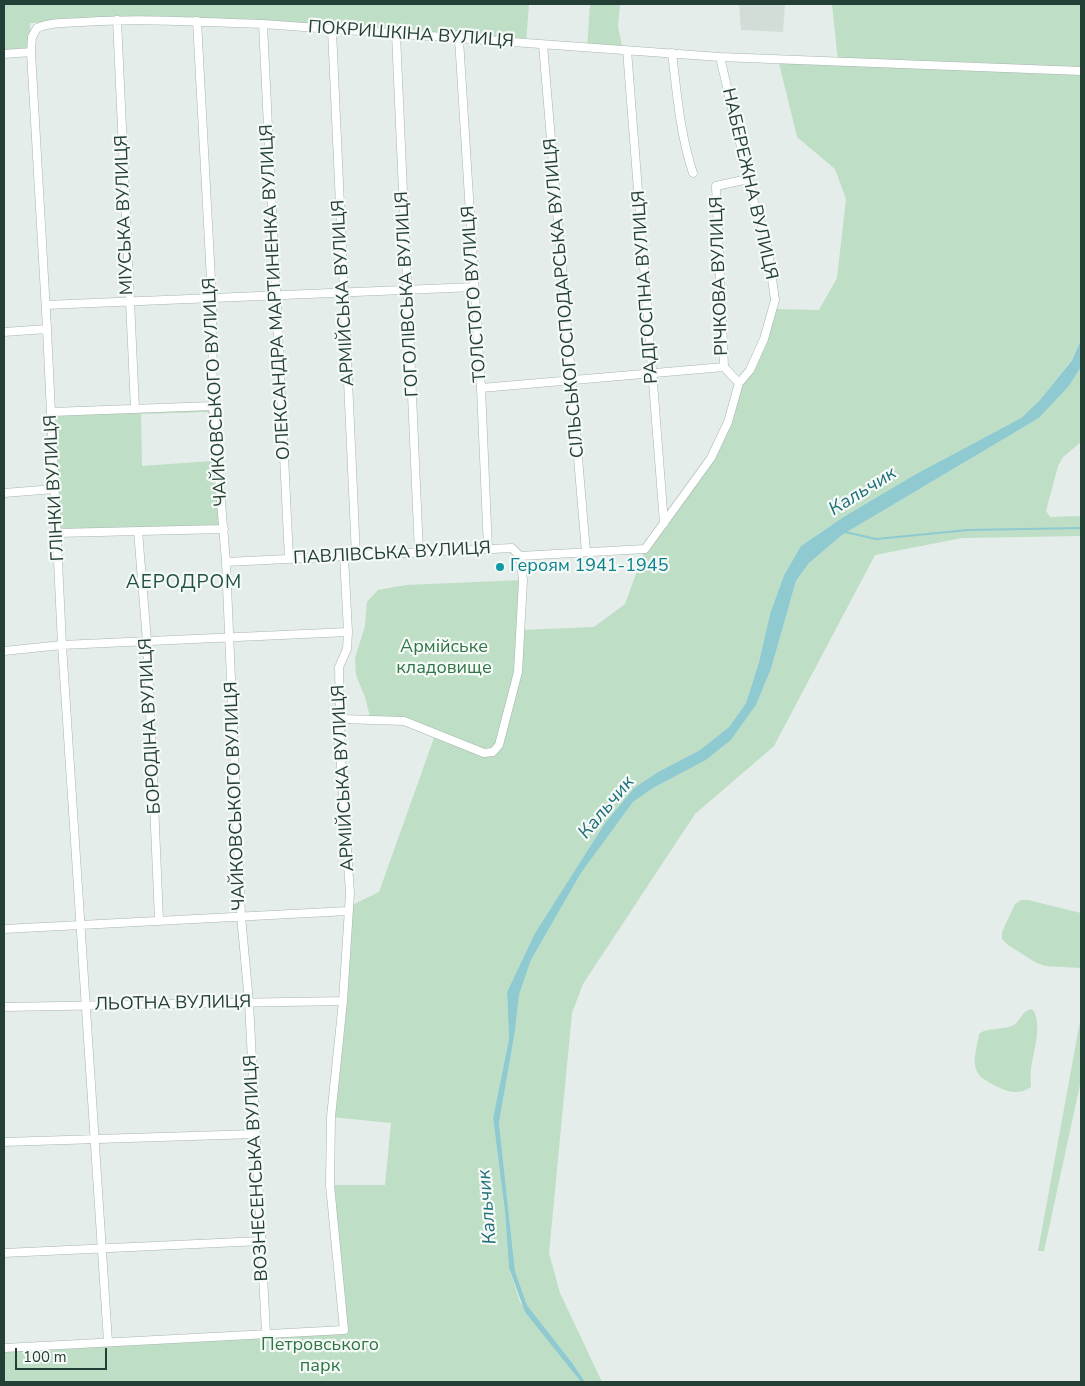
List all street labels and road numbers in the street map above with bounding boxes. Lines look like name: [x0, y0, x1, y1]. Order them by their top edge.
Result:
street label: ПОКРИШКІНА ВУЛИЦЯ: [307, 17, 515, 53]
street label: НАБЕРЕЖНА ВУЛИЦЯ: [716, 86, 782, 282]
street label: ОЛЕКСАНДРА МАРТИНЕНКА ВУЛИЦЯ: [256, 124, 296, 460]
street label: МІУСЬКА ВУЛИЦЯ: [111, 135, 139, 295]
street label: СІЛЬСЬКОГОСПОДАРСЬКА ВУЛИЦЯ: [540, 137, 590, 459]
street label: РАДГОСПНА ВУЛИЦЯ: [628, 190, 664, 384]
street label: ГОГОЛІВСЬКА ВУЛИЦЯ: [392, 191, 424, 397]
street label: РІЧКОВА ВУЛИЦЯ: [706, 196, 734, 356]
street label: АРМІЙСЬКА ВУЛИЦЯ: [328, 199, 360, 387]
street label: ТОЛСТОГО ВУЛИЦЯ: [458, 205, 492, 383]
street label: ЧАЙКОВСЬКОГО ВУЛИЦЯ: [199, 277, 233, 507]
street label: ГЛІНКИ ВУЛИЦЯ: [40, 414, 70, 562]
street label: ПАВЛІВСЬКА ВУЛИЦЯ: [293, 538, 491, 570]
street label: БОРОДІНА ВУЛИЦЯ: [136, 637, 166, 815]
street label: ЧАЙКОВСЬКОГО ВУЛИЦЯ: [221, 681, 251, 911]
street label: АРМІЙСЬКА ВУЛИЦЯ: [328, 684, 360, 872]
street label: ЛЬОТНА ВУЛИЦЯ: [94, 992, 252, 1016]
street label: ВОЗНЕСЕНСЬКА ВУЛИЦЯ: [240, 1054, 274, 1282]

